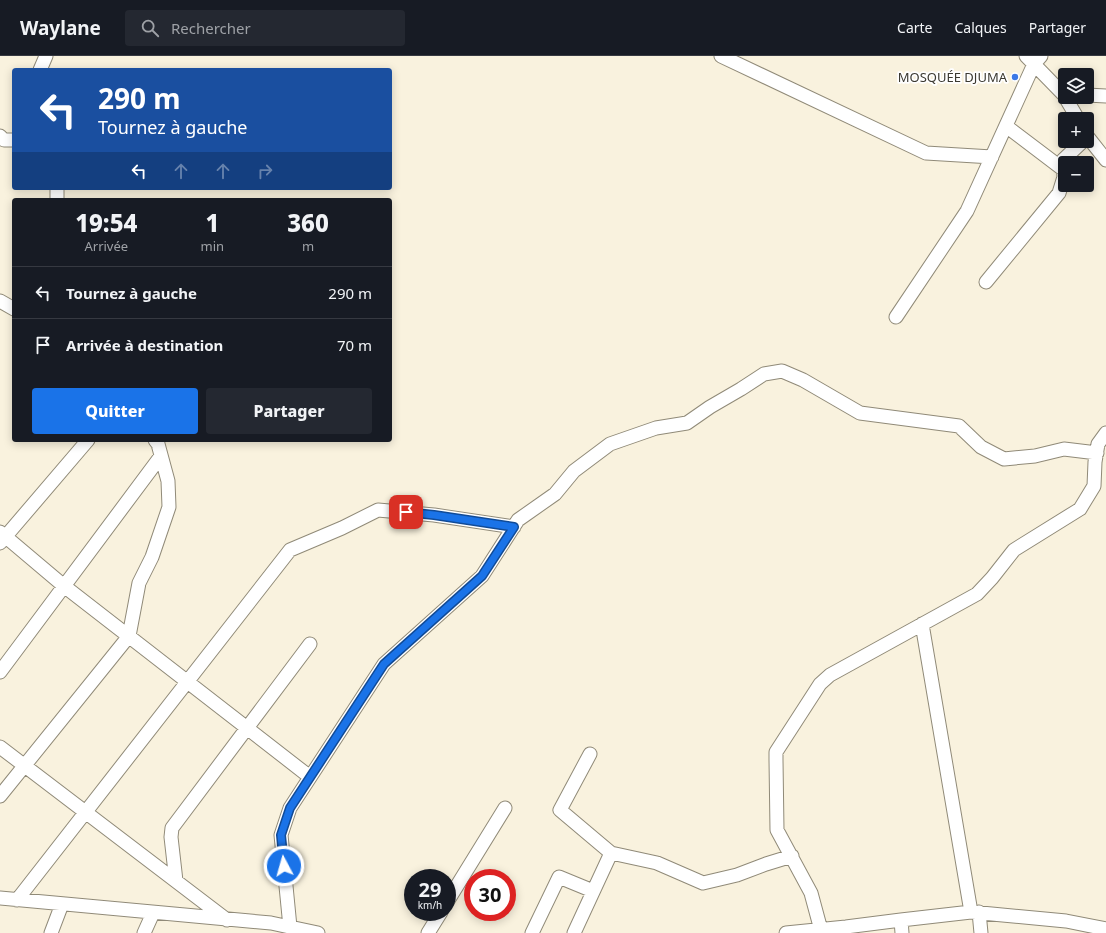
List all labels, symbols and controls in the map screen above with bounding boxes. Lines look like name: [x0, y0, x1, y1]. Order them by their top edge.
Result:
search box: [125, 10, 405, 46]
text: Waylane: [20, 15, 101, 41]
icon: search: [139, 17, 161, 39]
text: Rechercher: [171, 18, 251, 38]
text: Carte: [897, 18, 933, 37]
text: Calques: [955, 18, 1007, 37]
text: Partager: [1029, 18, 1086, 37]
place label: MOSQUÉE DJUMA: [898, 68, 1008, 86]
map controls: [1058, 68, 1094, 192]
button: layers: [1058, 68, 1094, 104]
marker: MOSQUÉE DJUMA: [1010, 72, 1020, 82]
text: 290 m: [98, 79, 181, 117]
icon: left: [32, 84, 84, 136]
button: +: [1058, 112, 1094, 148]
text: Tournez à gauche: [98, 115, 247, 139]
button: −: [1058, 156, 1094, 192]
icon: left: [128, 160, 150, 182]
icon: ahead: [170, 160, 192, 182]
icon: ahead: [212, 160, 234, 182]
icon: right: [254, 160, 276, 182]
text: 19:54: [75, 206, 137, 239]
text: 1: [205, 206, 219, 239]
text: 360: [287, 206, 329, 239]
text: Arrivée: [84, 237, 128, 255]
text: min: [201, 237, 224, 255]
text: m: [302, 237, 314, 255]
icon: left: [32, 282, 54, 304]
text: Tournez à gauche: [66, 283, 197, 303]
text: 290 m: [328, 283, 372, 303]
icon: arrive: [32, 334, 54, 356]
text: Arrivée à destination: [66, 335, 223, 355]
text: 70 m: [337, 335, 372, 355]
button: Quitter: [32, 388, 198, 434]
button: Partager: [206, 388, 372, 434]
pin: [389, 495, 423, 529]
icon: arrive: [395, 501, 417, 523]
position arrow: [263, 845, 305, 887]
speed limit sign: 30: [464, 869, 516, 921]
text: 29: [419, 876, 441, 903]
text: km/h: [418, 898, 442, 912]

